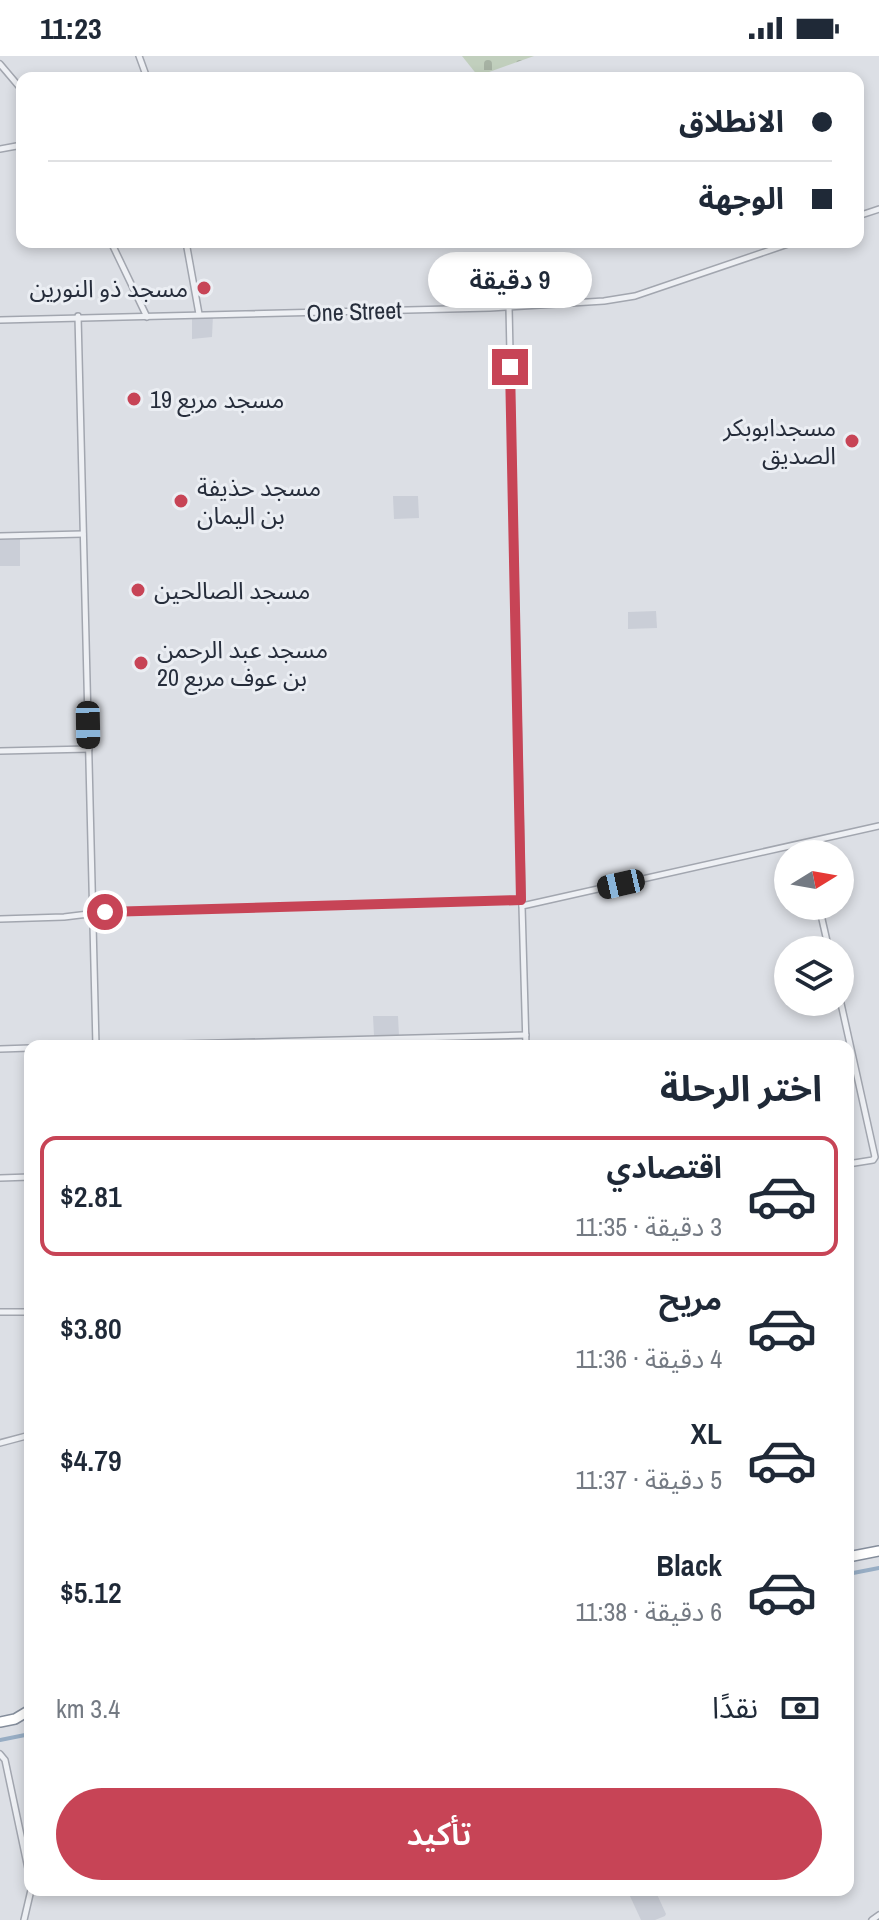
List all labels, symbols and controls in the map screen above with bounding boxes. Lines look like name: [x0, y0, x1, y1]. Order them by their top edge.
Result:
text: 11:23: [40, 8, 102, 48]
text: الانطلاق: [679, 101, 784, 141]
text: الوجهة: [699, 178, 784, 218]
callout: 9 دقيقة: [428, 251, 592, 307]
text: 9 دقيقة: [470, 262, 550, 297]
place label: مسجد ذو النورين: [30, 272, 188, 304]
marker: مسجد ذو النورين: [195, 279, 213, 297]
street label: One Street: [306, 293, 403, 329]
route end: [492, 349, 528, 385]
place label: مسجد مربع 19: [150, 383, 284, 417]
marker: مسجد مربع 19: [125, 390, 143, 408]
place label: مسجدابوبكر الصديق: [722, 411, 836, 471]
marker: مسجدابوبكر الصديق: [843, 432, 861, 450]
place label: مسجد حذيفة بن اليمان: [197, 471, 321, 531]
marker: مسجد حذيفة بن اليمان: [172, 492, 190, 510]
place label: مسجد الصالحين: [154, 574, 310, 606]
marker: مسجد الصالحين: [129, 581, 147, 599]
place label: مسجد عبد الرحمن بن عوف مربع 20: [157, 633, 328, 695]
marker: مسجد عبد الرحمن بن عوف مربع 20: [132, 654, 150, 672]
car: [76, 701, 100, 749]
north arrow: [774, 840, 854, 920]
map controls: [774, 840, 854, 1016]
car: [595, 867, 647, 901]
route start: [87, 894, 123, 930]
button: layers: [774, 936, 854, 1016]
text: اختر الرحلة: [660, 1064, 822, 1112]
text: اقتصادي: [607, 1147, 722, 1187]
icon: car: [746, 1160, 818, 1232]
text: $2.81: [60, 1176, 122, 1216]
text: 3 دقيقة · 11:35: [575, 1209, 722, 1244]
text: مريح: [659, 1279, 722, 1319]
icon: car: [746, 1292, 818, 1364]
text: $3.80: [60, 1308, 122, 1348]
text: 4 دقيقة · 11:36: [575, 1341, 722, 1376]
text: XL: [691, 1413, 722, 1453]
icon: car: [746, 1424, 818, 1496]
text: $4.79: [60, 1440, 122, 1480]
text: 5 دقيقة · 11:37: [575, 1462, 722, 1497]
text: Black: [656, 1545, 722, 1585]
icon: car: [746, 1556, 818, 1628]
text: $5.12: [60, 1572, 122, 1612]
text: 6 دقيقة · 11:38: [575, 1594, 722, 1629]
icon: cash: [778, 1686, 822, 1730]
text: نقدًا: [712, 1687, 758, 1727]
text: 3.4 km: [56, 1691, 120, 1726]
button: تأكيد: [56, 1788, 822, 1880]

